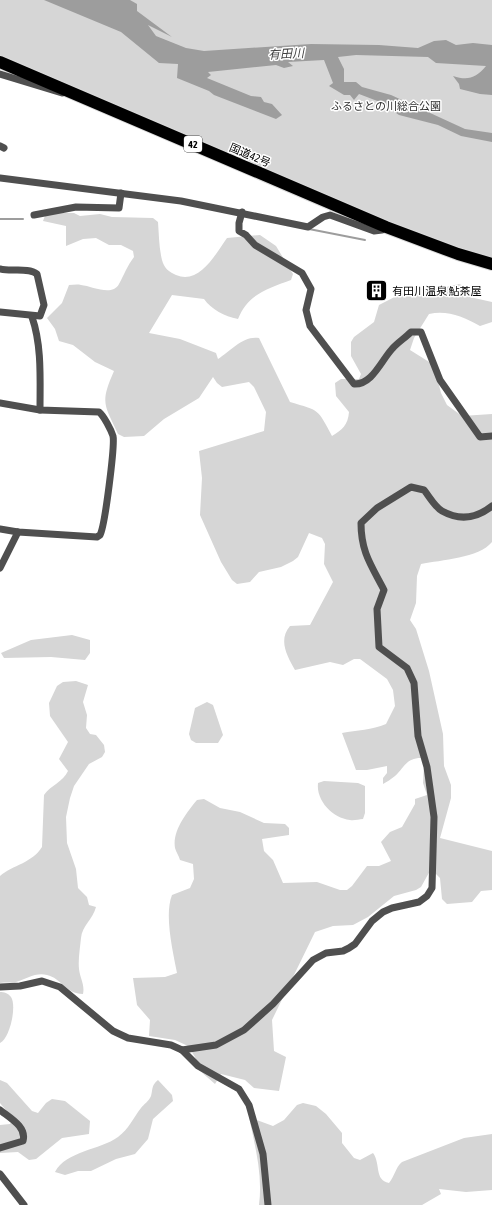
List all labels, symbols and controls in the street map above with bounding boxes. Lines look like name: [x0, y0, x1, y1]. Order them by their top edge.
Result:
water label: 有田川: [268, 46, 306, 62]
park label: ふるさとの川総合公園: [331, 100, 441, 112]
road number: 42: [184, 136, 202, 152]
street label: 国道42号: [228, 141, 272, 169]
building icon: 有田川温泉 鮎茶屋: [363, 278, 389, 304]
place label: 有田川温泉 鮎茶屋: [392, 285, 482, 297]

